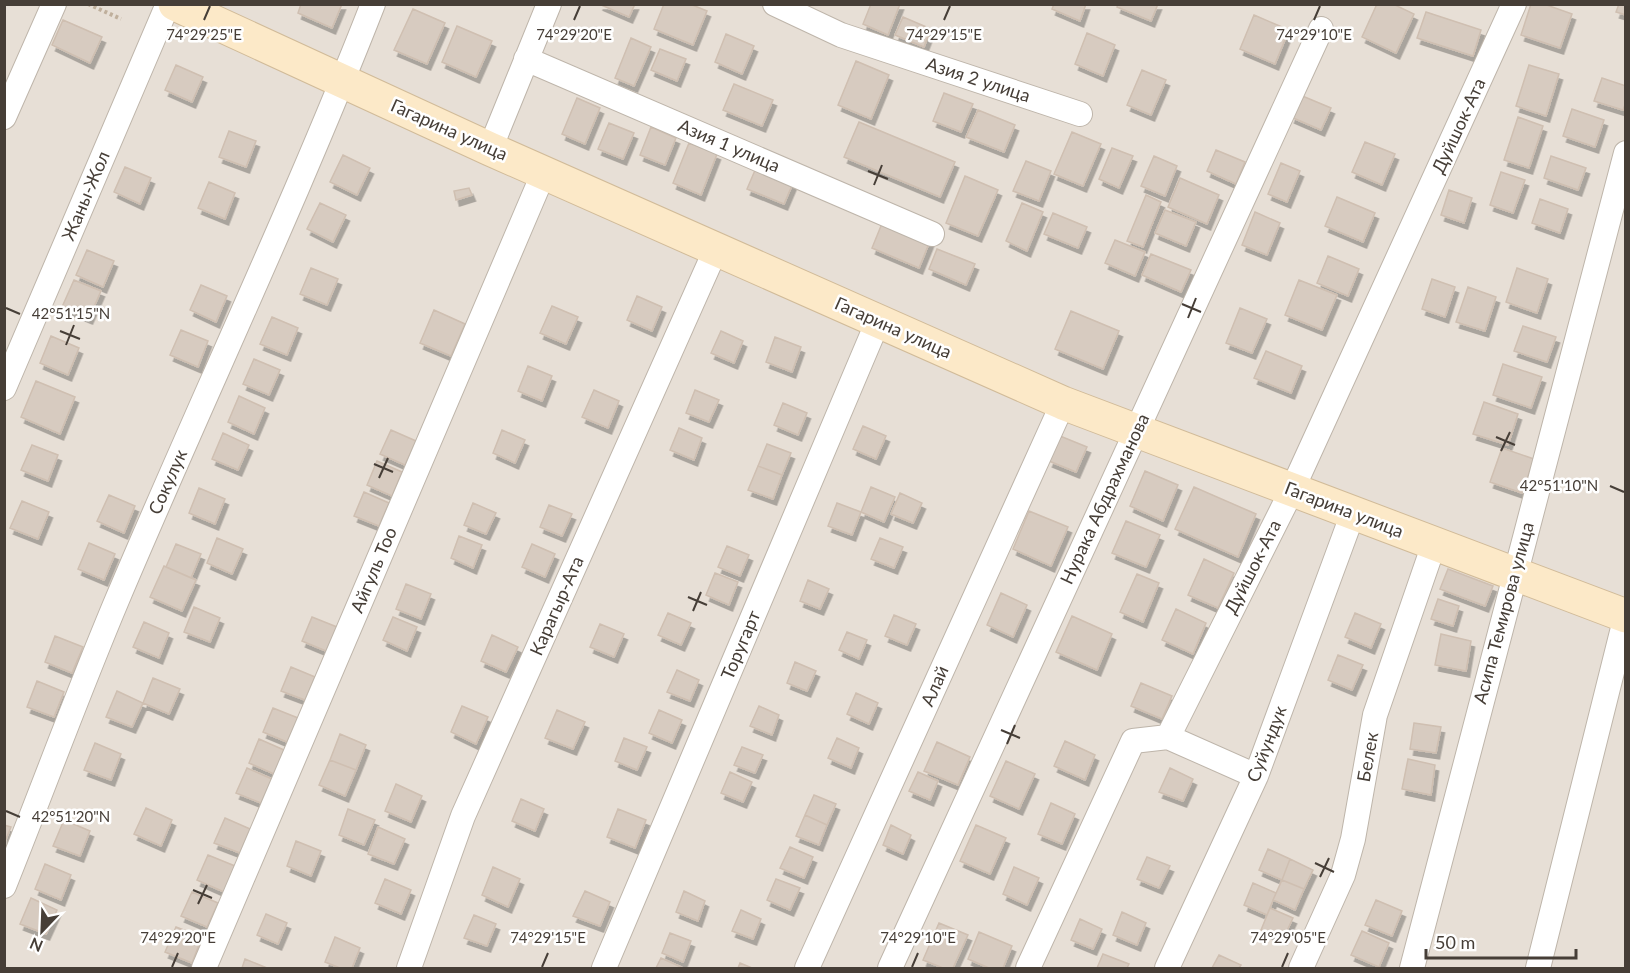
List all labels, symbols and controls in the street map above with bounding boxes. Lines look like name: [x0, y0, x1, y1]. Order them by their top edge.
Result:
text: 74°29'25"E: [166, 25, 242, 43]
text: 74°29'20"E: [536, 25, 612, 43]
text: 74°29'15"E: [906, 25, 982, 43]
text: 74°29'10"E: [1276, 25, 1352, 43]
street label: Азия 2 улица: [923, 52, 1033, 106]
street label: Дуйшок-Ата: [1426, 74, 1490, 177]
street label: Гагарина улица: [388, 94, 511, 165]
street label: Азия 1 улица: [675, 114, 784, 176]
street label: Жаны-Жол: [56, 147, 114, 244]
street label: Гагарина улица: [832, 292, 955, 363]
text: 42°51'15"N: [32, 304, 110, 322]
street label: Нурака Абдрахманова: [1055, 410, 1153, 587]
street label: Сокулук: [143, 445, 191, 518]
street label: Гагарина улица: [1282, 476, 1407, 542]
text: 42°51'10"N: [1520, 476, 1598, 494]
street label: Дуйшок-Ата: [1219, 516, 1285, 617]
street label: Асипа Темирова улица: [1468, 519, 1538, 706]
street label: Айгуль Тоо: [345, 523, 401, 616]
street label: Карагыр-Ата: [524, 553, 588, 659]
street label: Торугарт: [716, 607, 764, 682]
street label: Алай: [915, 662, 953, 709]
street label: Суйундук: [1241, 702, 1291, 785]
street label: Белек: [1352, 730, 1382, 783]
text: 42°51'20"N: [32, 807, 110, 825]
north arrow: [12, 901, 72, 961]
scale bar: [1426, 922, 1576, 960]
text: 74°29'20"E: [140, 928, 216, 946]
text: 74°29'15"E: [510, 928, 586, 946]
text: 74°29'10"E: [880, 928, 956, 946]
text: 74°29'05"E: [1250, 928, 1326, 946]
text: 50 m: [1435, 931, 1475, 953]
text: N: [27, 934, 45, 956]

